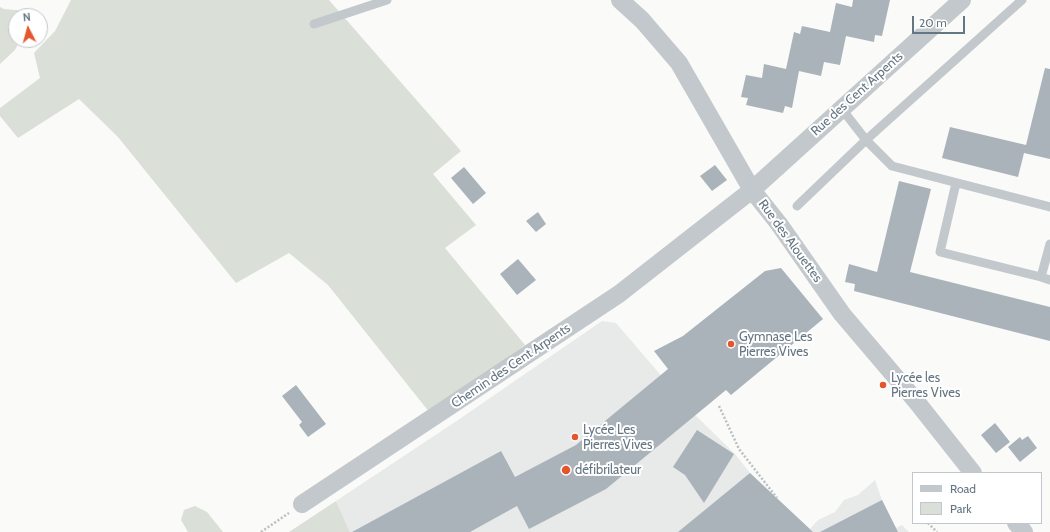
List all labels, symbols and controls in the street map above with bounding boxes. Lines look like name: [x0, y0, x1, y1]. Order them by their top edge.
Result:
north arrow: [8, 8, 48, 48]
scale bar: [914, 8, 967, 34]
text: N: [22, 10, 31, 24]
text: 20 m: [919, 15, 947, 30]
street label: Rue des Cent Arpents: [808, 49, 906, 139]
street label: Rue des Alouettes: [755, 197, 825, 285]
street label: Chemin des Cent Arpents: [449, 320, 573, 412]
place label: Gymnase Les Pierres Vives: [739, 329, 812, 360]
marker: Gymnase Les Pierres Vives: [726, 339, 736, 349]
place label: Lycée les Pierres Vives: [891, 370, 960, 401]
marker: Lycée les Pierres Vives: [878, 380, 888, 390]
place label: Lycée Les Pierres Vives: [583, 422, 652, 453]
marker: Lycée Les Pierres Vives: [570, 432, 580, 442]
place label: défibrilateur: [575, 462, 641, 478]
marker: défibrilateur: [560, 464, 572, 476]
legend: [912, 472, 1042, 524]
text: Road: [950, 481, 976, 496]
text: Park: [950, 501, 972, 516]

